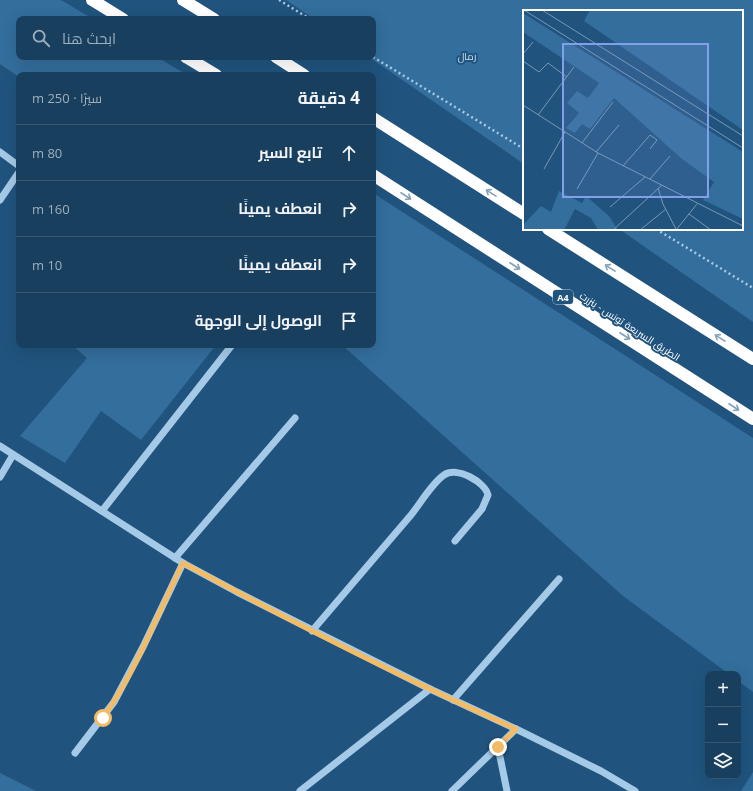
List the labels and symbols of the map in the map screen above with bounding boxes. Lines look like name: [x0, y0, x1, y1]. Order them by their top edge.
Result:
inset map: [523, 10, 743, 230]
park label: رمال: [458, 49, 476, 63]
one-way arrow: [486, 189, 497, 197]
one-way arrow: [400, 192, 411, 200]
one-way arrow: [509, 263, 521, 271]
one-way arrow: [604, 264, 616, 272]
street label: الطريق السريعة تونس - بنزرت: [577, 288, 683, 364]
road number: A4: [553, 290, 573, 304]
one-way arrow: [619, 333, 631, 341]
one-way arrow: [715, 334, 726, 342]
one-way arrow: [728, 403, 740, 411]
route start: [94, 709, 112, 727]
route end: [489, 738, 507, 756]

